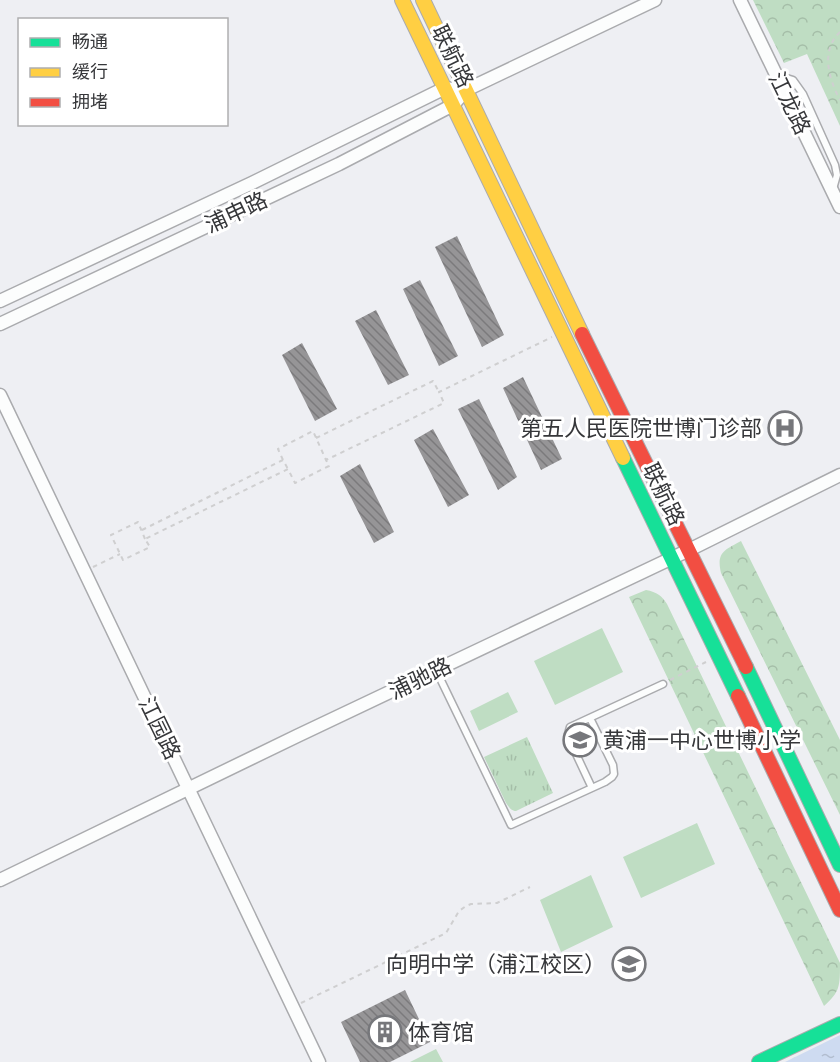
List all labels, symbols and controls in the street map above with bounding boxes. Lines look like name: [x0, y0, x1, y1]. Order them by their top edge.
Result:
legend: [18, 18, 228, 126]
street label: 联航路: [425, 21, 478, 92]
text: 畅通: [72, 32, 108, 53]
text: 缓行: [72, 62, 108, 83]
street label: 江龙路: [762, 68, 815, 139]
text: 拥堵: [72, 92, 108, 113]
street label: 浦申路: [201, 187, 272, 240]
hospital icon: 第五人民医院世博门诊部: [767, 410, 803, 446]
place label: 第五人民医院世博门诊部: [520, 416, 762, 443]
street label: 联航路: [636, 459, 689, 530]
street label: 浦驰路: [385, 653, 456, 706]
street label: 江园路: [132, 693, 185, 764]
school or university icon: 黄浦一中心世博小学: [562, 722, 598, 758]
place label: 黄浦一中心世博小学: [603, 728, 801, 755]
school or university icon: 向明中学（浦江校区）: [611, 946, 647, 982]
place label: 向明中学（浦江校区）: [386, 952, 606, 979]
building icon: 体育馆: [367, 1014, 403, 1050]
place label: 体育馆: [408, 1020, 474, 1047]

